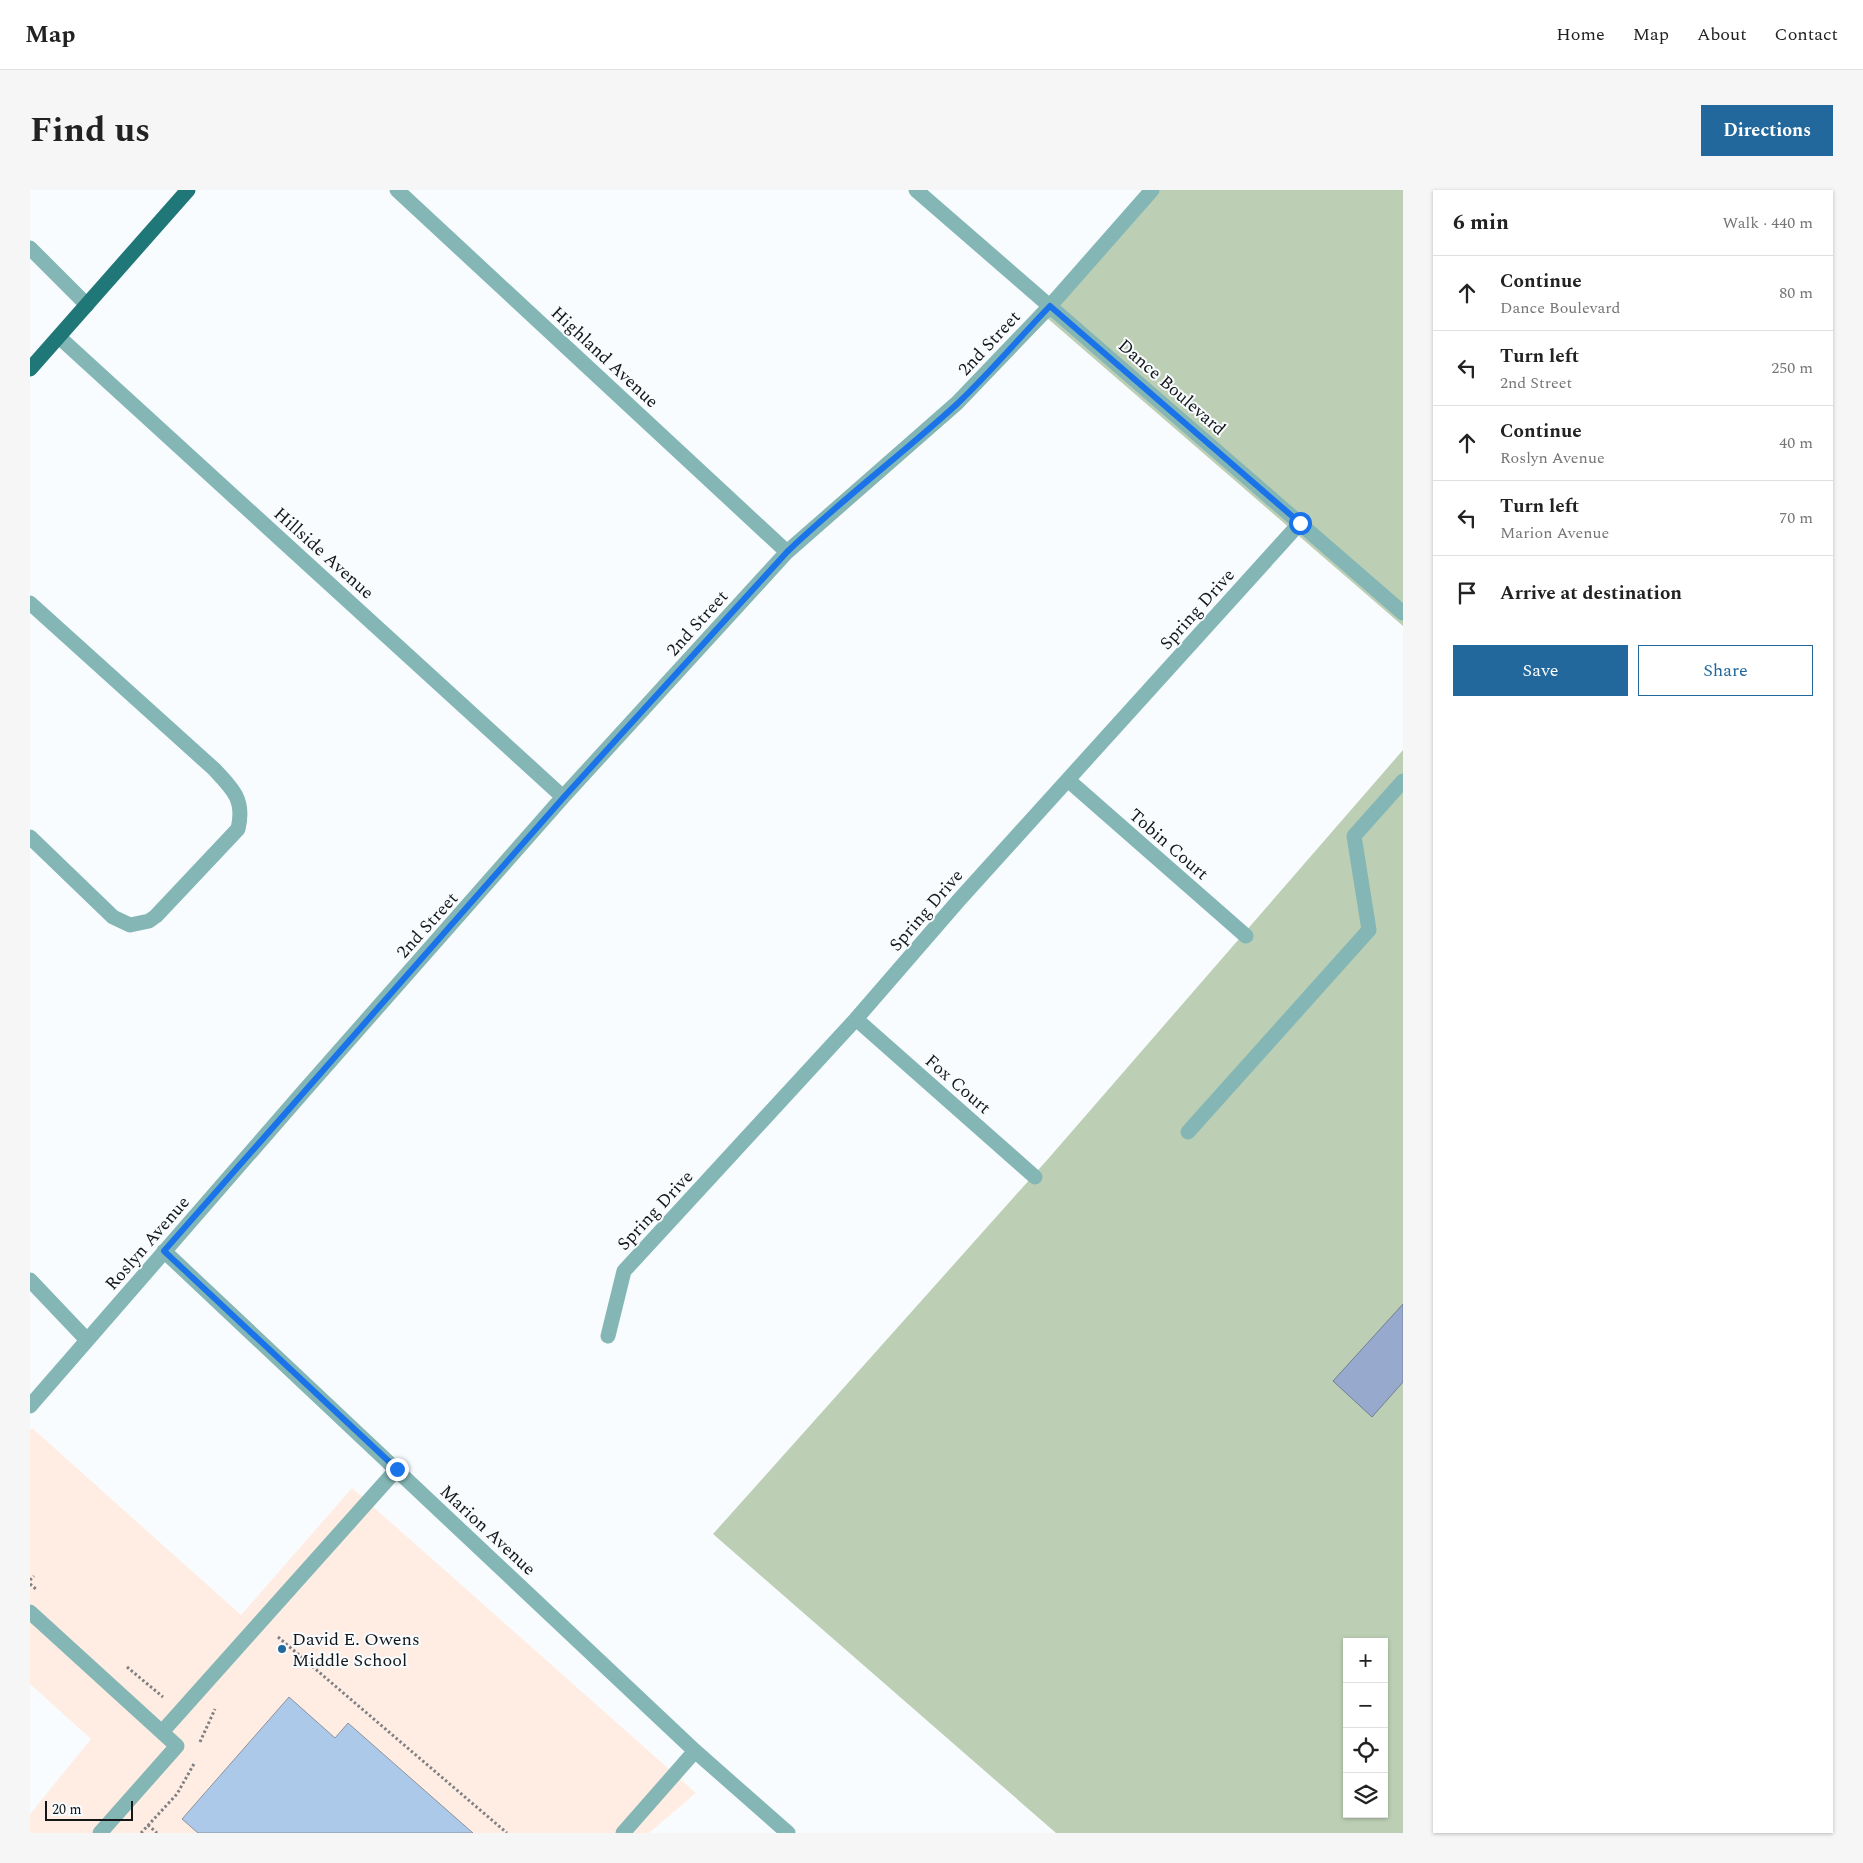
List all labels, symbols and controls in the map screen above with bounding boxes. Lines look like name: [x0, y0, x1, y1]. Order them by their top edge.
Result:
text: Map: [25, 17, 75, 53]
text: Home: [1556, 21, 1605, 48]
text: Map: [1633, 21, 1669, 48]
text: About: [1697, 21, 1747, 48]
text: Contact: [1775, 21, 1838, 48]
text: Find us: [30, 104, 150, 157]
button: Directions: [1701, 105, 1833, 156]
text: 6 min: [1453, 207, 1509, 239]
text: Walk · 440 m: [1722, 211, 1813, 235]
text: Continue: [1500, 267, 1582, 296]
icon: ahead: [1453, 279, 1481, 307]
text: 80 m: [1779, 281, 1813, 305]
text: Dance Boulevard: [1500, 296, 1621, 320]
street label: Highland Avenue: [545, 300, 665, 415]
street label: 2nd Street: [952, 304, 1027, 382]
street label: Dance Boulevard: [1112, 333, 1232, 442]
text: Turn left: [1500, 342, 1579, 371]
icon: left: [1453, 354, 1481, 382]
text: 250 m: [1771, 356, 1813, 380]
text: 2nd Street: [1500, 371, 1572, 395]
text: Continue: [1500, 417, 1582, 446]
icon: ahead: [1453, 429, 1481, 457]
text: 40 m: [1779, 431, 1813, 455]
text: Roslyn Avenue: [1500, 446, 1605, 470]
text: Turn left: [1500, 492, 1579, 521]
street label: Hillside Avenue: [267, 501, 380, 606]
icon: left: [1453, 504, 1481, 532]
text: 70 m: [1779, 506, 1813, 530]
route start: [1289, 512, 1312, 535]
text: Marion Avenue: [1500, 521, 1609, 545]
street label: Spring Drive: [1153, 563, 1241, 656]
icon: arrive: [1453, 579, 1481, 607]
text: Arrive at destination: [1500, 579, 1682, 608]
street label: 2nd Street: [660, 584, 735, 663]
button: Save: [1453, 645, 1628, 696]
button: Share: [1638, 645, 1813, 696]
street label: Tobin Court: [1123, 802, 1214, 887]
street label: Spring Drive: [883, 863, 970, 957]
street label: 2nd Street: [390, 886, 465, 965]
street label: Fox Court: [919, 1048, 997, 1121]
street label: Spring Drive: [611, 1164, 700, 1257]
street label: Roslyn Avenue: [99, 1190, 196, 1297]
route end: [386, 1458, 409, 1481]
street label: Marion Avenue: [433, 1479, 542, 1582]
place label: David E. Owens Middle School: [292, 1626, 420, 1674]
map controls: [1343, 1638, 1388, 1818]
button: +: [1343, 1638, 1388, 1683]
marker: David E. Owens Middle School: [276, 1643, 288, 1655]
button: −: [1343, 1683, 1388, 1728]
button: locate: [1343, 1728, 1388, 1773]
button: layers: [1343, 1773, 1388, 1818]
scale bar: [45, 1798, 132, 1821]
text: 20 m: [52, 1799, 82, 1820]

